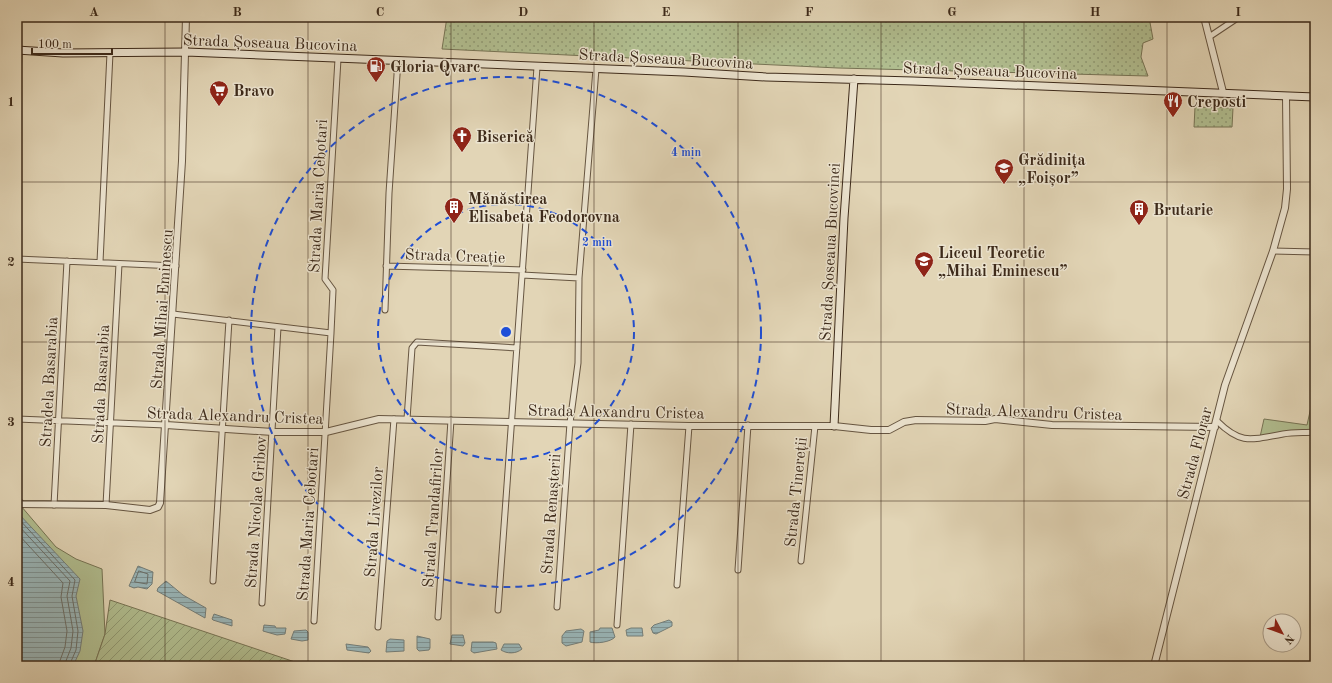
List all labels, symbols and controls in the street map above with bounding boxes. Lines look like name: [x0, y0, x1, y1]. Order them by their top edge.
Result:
text: A: [89, 6, 99, 19]
text: B: [232, 6, 242, 19]
text: C: [376, 6, 384, 19]
text: D: [518, 6, 528, 19]
text: E: [662, 6, 671, 19]
text: F: [805, 6, 814, 19]
text: G: [947, 6, 957, 19]
text: H: [1090, 6, 1101, 19]
text: I: [1235, 6, 1241, 19]
scale bar: [32, 30, 112, 56]
street label: Strada Șoseaua Bucovina: [182, 33, 358, 56]
text: 100 m: [38, 39, 72, 51]
street label: Strada Șoseaua Bucovina: [578, 47, 754, 74]
fuel station icon: Gloria Qvarc: [365, 55, 387, 83]
place label: Gloria Qvarc: [390, 60, 481, 76]
street label: Strada Șoseaua Bucovina: [902, 61, 1078, 84]
supermarket icon: Bravo: [208, 79, 230, 107]
place label: Bravo: [233, 84, 274, 100]
restaurant icon: Creposti: [1162, 90, 1184, 118]
place label: Creposti: [1187, 95, 1247, 111]
text: 1: [7, 96, 15, 109]
street label: Strada Maria Cebotari: [307, 119, 331, 273]
church icon: Biserică: [451, 125, 473, 153]
place label: Biserică: [476, 130, 534, 146]
text: 4 min: [671, 147, 701, 159]
place label: Grădinița „Foișor”: [1018, 153, 1086, 187]
school or university icon: Grădinița „Foișor”: [993, 157, 1015, 185]
street label: Strada Șoseaua Bucovinei: [818, 162, 845, 342]
place label: Mănăstirea Elisabeta Feodorovna: [468, 192, 620, 226]
building icon: Mănăstirea Elisabeta Feodorovna: [443, 196, 465, 224]
building icon: Brutarie: [1128, 198, 1150, 226]
place label: Brutarie: [1153, 203, 1213, 219]
street label: Strada Mihai Eminescu: [149, 228, 177, 390]
text: 2 min: [582, 237, 612, 249]
place label: Liceul Teoretic „Mihai Eminescu”: [938, 246, 1067, 280]
street label: Strada Creație: [404, 247, 505, 268]
school or university icon: Liceul Teoretic „Mihai Eminescu”: [913, 250, 935, 278]
text: 2: [7, 256, 15, 269]
street label: Stradela Basarabia: [39, 316, 61, 448]
street label: Strada Basarabia: [91, 324, 113, 444]
centre of rings: [499, 325, 513, 339]
street label: Strada Alexandru Cristea: [945, 402, 1123, 424]
street label: Strada Alexandru Cristea: [527, 403, 705, 423]
street label: Strada Florar: [1176, 405, 1216, 501]
street label: Strada Alexandru Cristea: [146, 406, 324, 428]
text: 3: [7, 416, 15, 429]
street label: Strada Nicolae Gribov: [244, 435, 270, 589]
street label: Strada Tinereții: [783, 436, 812, 548]
street label: Strada Maria Cebotari: [296, 447, 322, 601]
street label: Strada Trandafirilor: [421, 447, 447, 588]
street label: Strada Renașterii: [540, 453, 565, 575]
street label: Strada Livezilor: [363, 466, 387, 578]
text: 4: [7, 576, 15, 589]
north arrow: [1262, 613, 1302, 653]
text: N: [1281, 632, 1295, 646]

